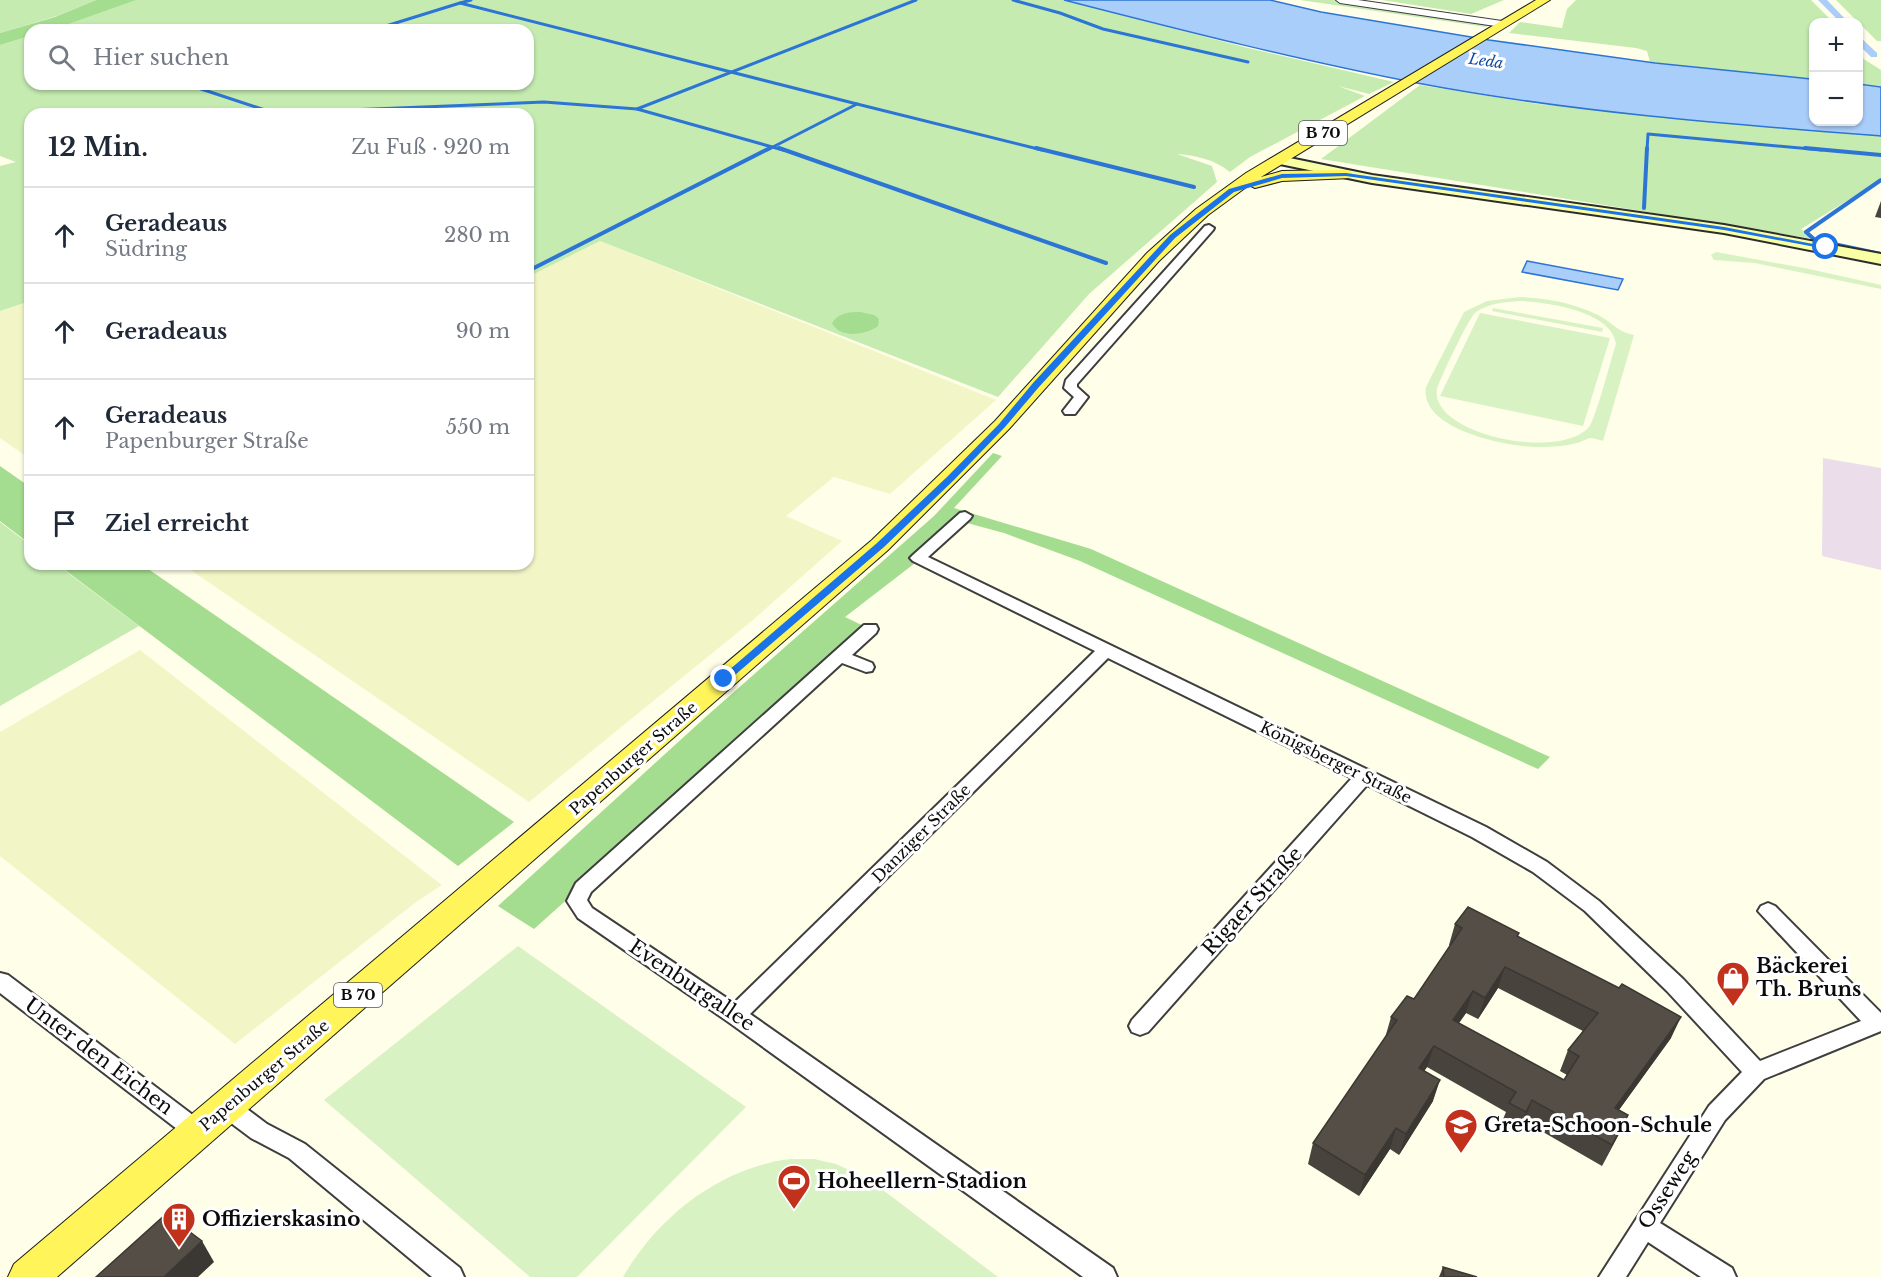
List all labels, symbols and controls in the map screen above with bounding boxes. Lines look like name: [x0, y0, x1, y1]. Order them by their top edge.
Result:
map controls: [1809, 18, 1863, 126]
button: +: [1809, 18, 1863, 72]
search box: [24, 24, 534, 90]
icon: search: [45, 41, 78, 74]
text: Hier suchen: [93, 44, 229, 71]
water label: Leda: [1466, 49, 1505, 72]
button: −: [1809, 72, 1863, 126]
road number: B 70: [1299, 121, 1347, 145]
text: 12 Min.: [48, 131, 148, 163]
text: Zu Fuß · 920 m: [351, 135, 510, 159]
text: Geradeaus: [105, 210, 227, 237]
icon: ahead: [48, 219, 81, 252]
text: 280 m: [444, 223, 510, 247]
route start: [1812, 233, 1838, 259]
text: Südring: [105, 237, 187, 261]
icon: ahead: [48, 315, 81, 348]
text: Geradeaus: [105, 318, 227, 345]
text: 90 m: [456, 319, 510, 343]
text: Geradeaus: [105, 402, 227, 429]
icon: ahead: [48, 411, 81, 444]
text: 550 m: [446, 415, 510, 439]
text: Papenburger Straße: [105, 429, 309, 453]
icon: arrive: [48, 507, 81, 540]
text: Ziel erreicht: [105, 510, 249, 537]
route end: [710, 665, 736, 691]
street label: Papenburger Straße: [565, 697, 701, 819]
street label: Königsberger Straße: [1257, 717, 1415, 807]
street label: Danziger Straße: [867, 779, 975, 887]
street label: Rigaer Straße: [1197, 842, 1307, 960]
street label: Evenburgallee: [625, 934, 759, 1036]
place label: Bäckerei Th. Bruns: [1756, 954, 1861, 1001]
shop icon: Bäckerei Th. Bruns: [1715, 960, 1751, 1007]
road number: B 70: [334, 983, 382, 1007]
street label: Unter den Eichen: [20, 992, 178, 1120]
street label: Papenburger Straße: [195, 1015, 333, 1135]
school or university icon: Greta-Schoon-Schule: [1443, 1107, 1479, 1154]
place label: Greta-Schoon-Schule: [1484, 1113, 1712, 1137]
street label: Osseweg: [1633, 1146, 1702, 1234]
sports icon: Hoheellern-Stadion: [776, 1163, 812, 1210]
place label: Hoheellern-Stadion: [817, 1169, 1027, 1193]
building icon: Offizierskasino: [161, 1201, 197, 1248]
place label: Offizierskasino: [202, 1207, 360, 1231]

